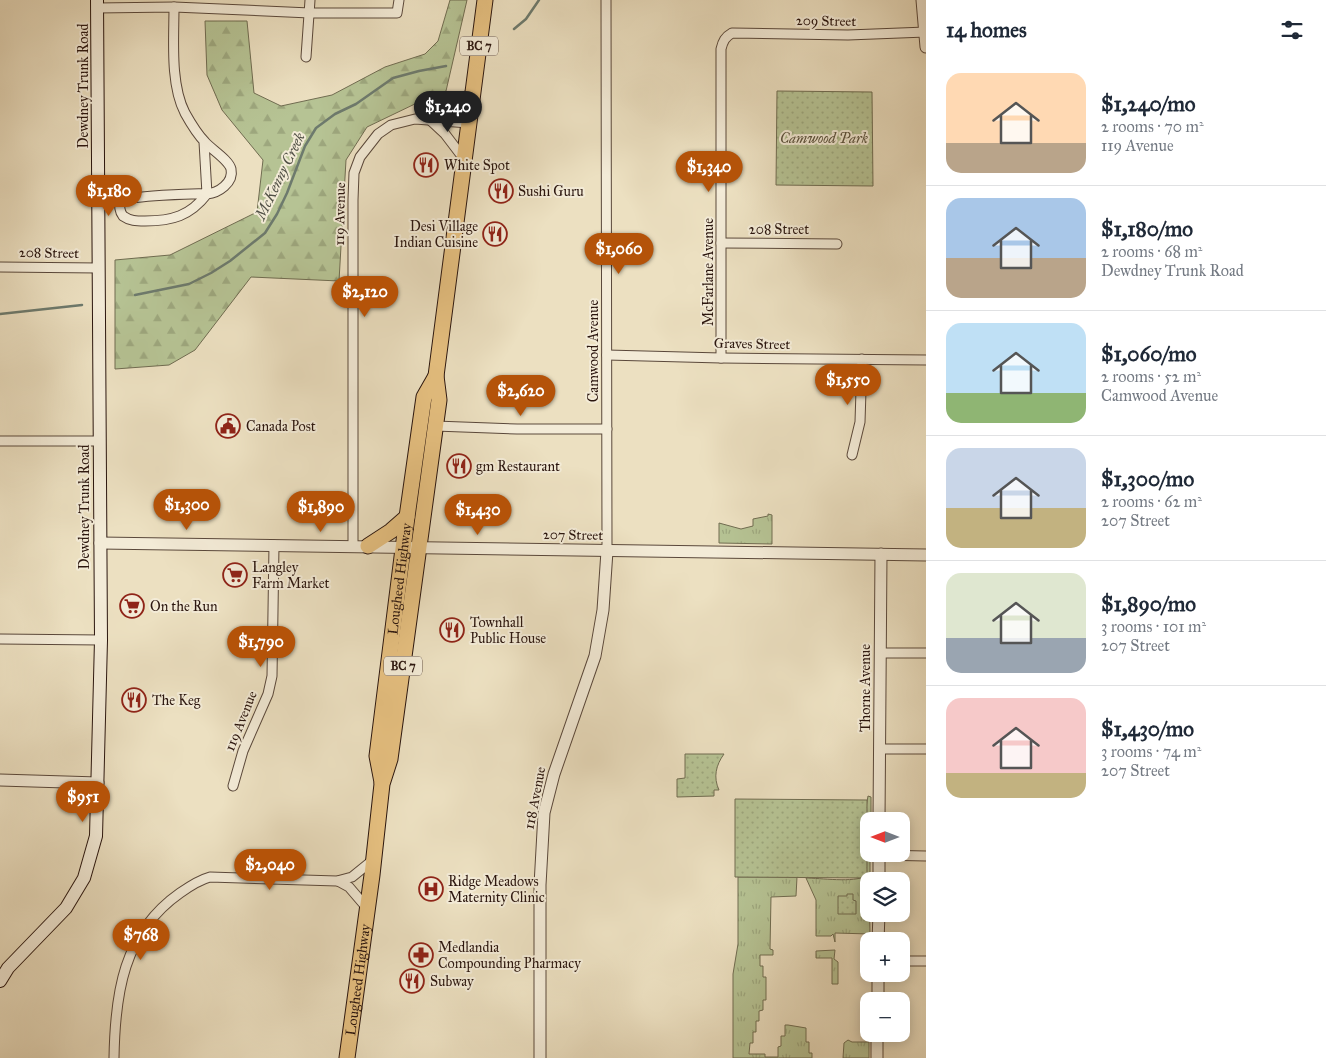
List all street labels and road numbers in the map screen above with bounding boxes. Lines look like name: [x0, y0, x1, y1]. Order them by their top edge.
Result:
street label: 209 Street: [796, 12, 856, 30]
street label: Dewdney Trunk Road: [75, 24, 92, 148]
road number: BC 7: [460, 36, 498, 56]
street label: 119 Avenue: [331, 182, 349, 246]
street label: McFarlane Avenue: [700, 218, 717, 326]
street label: 208 Street: [749, 221, 809, 238]
street label: 208 Street: [19, 244, 79, 262]
street label: Camwood Avenue: [585, 300, 602, 402]
street label: Graves Street: [714, 335, 790, 353]
street label: Dewdney Trunk Road: [76, 445, 93, 569]
street label: Lougheed Highway: [384, 522, 415, 636]
street label: 207 Street: [543, 526, 603, 544]
street label: Thorne Avenue: [857, 644, 874, 732]
road number: BC 7: [384, 656, 422, 676]
street label: 119 Avenue: [221, 688, 261, 754]
street label: 118 Avenue: [521, 765, 549, 831]
street label: Lougheed Highway: [342, 922, 374, 1037]

